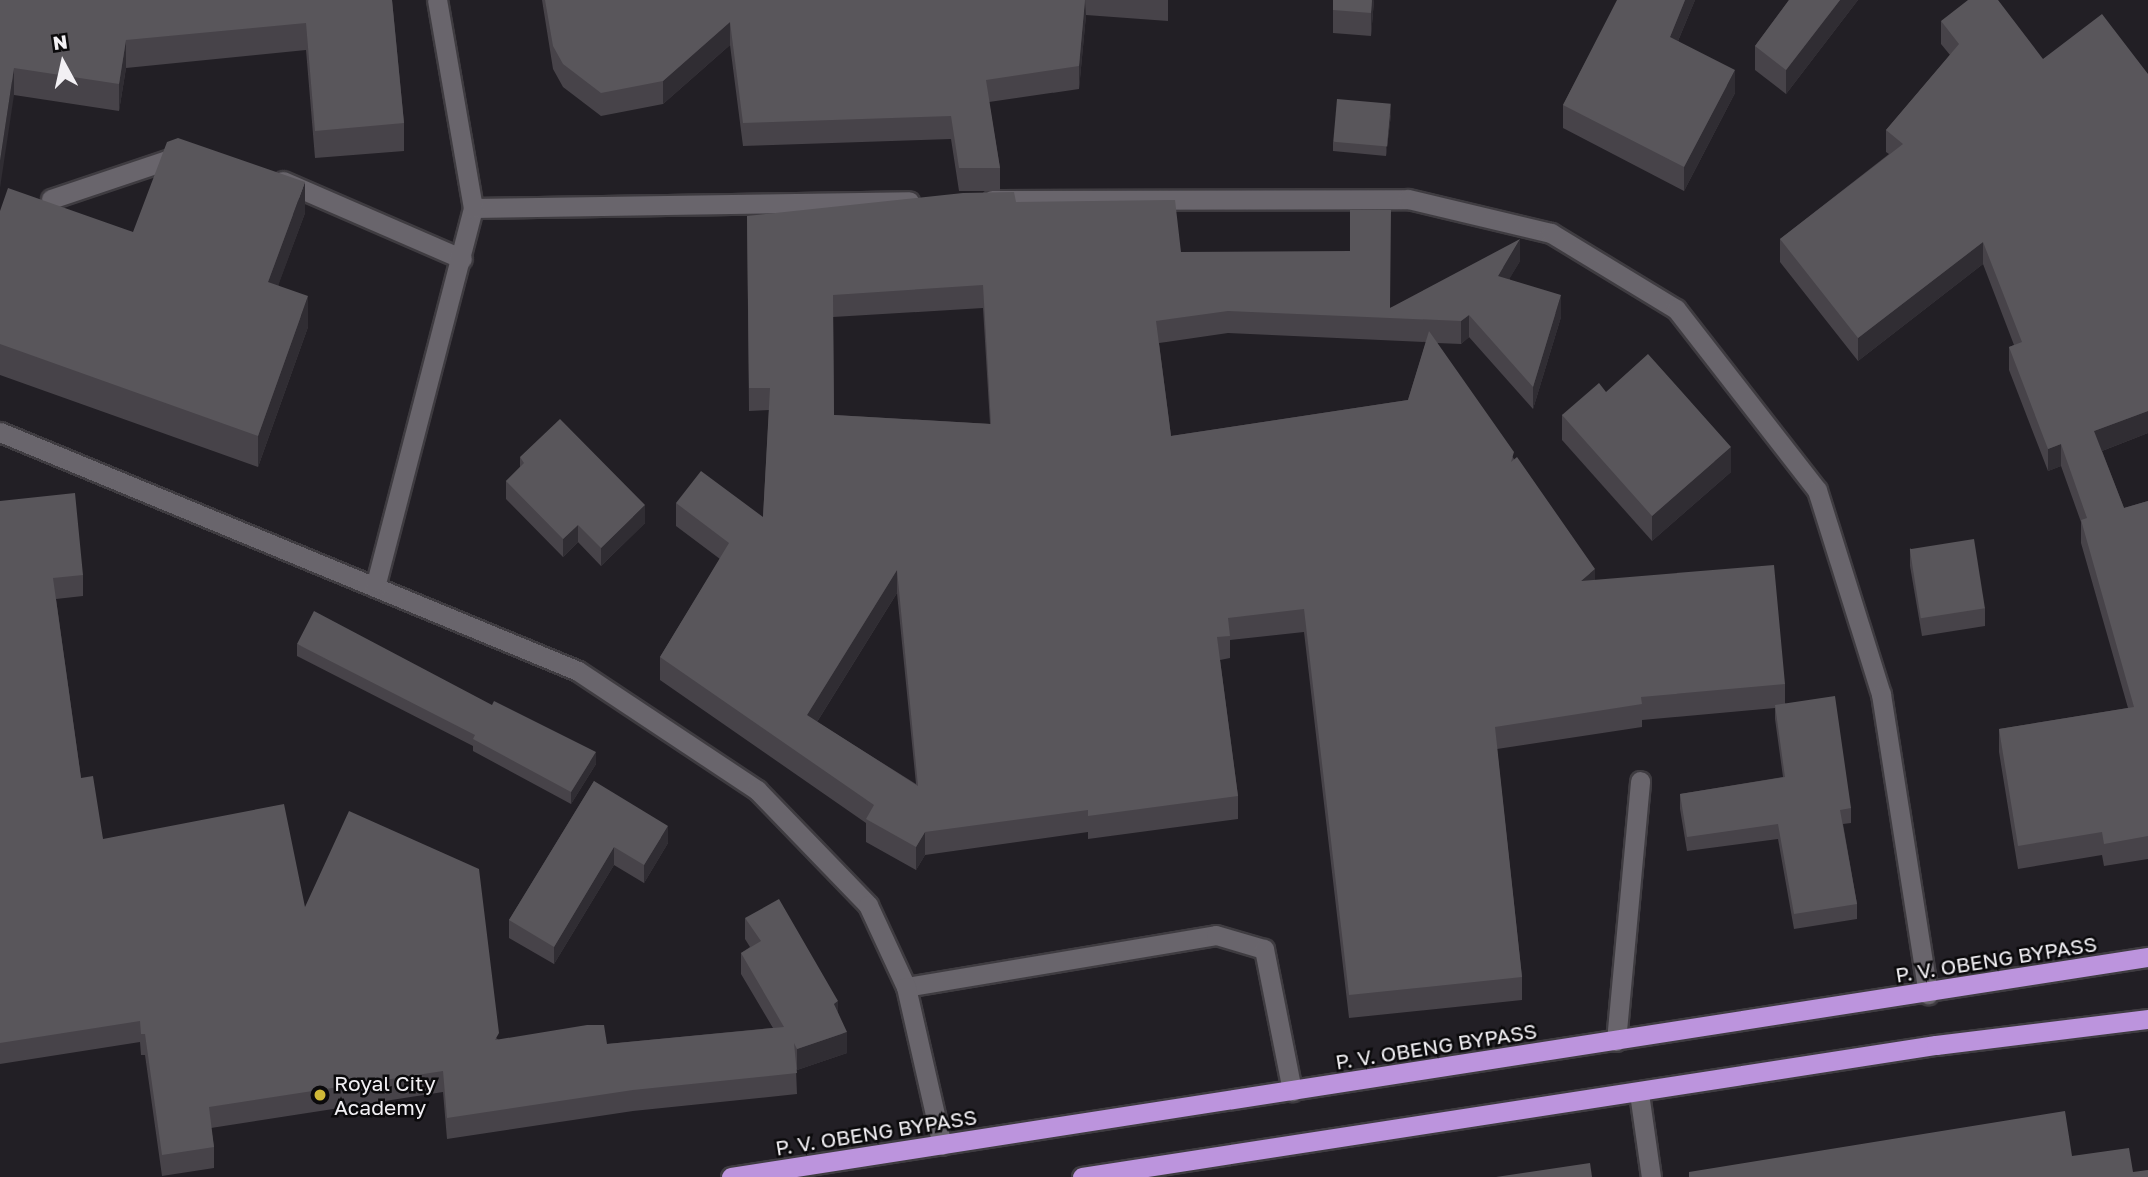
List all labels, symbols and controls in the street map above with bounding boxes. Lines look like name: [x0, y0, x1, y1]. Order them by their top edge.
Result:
north arrow: [28, 28, 98, 98]
text: N: [51, 29, 69, 54]
street label: P. V. OBENG BYPASS: [1893, 931, 2099, 987]
street label: P. V. OBENG BYPASS: [1333, 1018, 1539, 1074]
place label: Royal City Academy: [334, 1070, 436, 1120]
marker: Royal City Academy: [312, 1087, 328, 1103]
street label: P. V. OBENG BYPASS: [773, 1104, 979, 1160]

